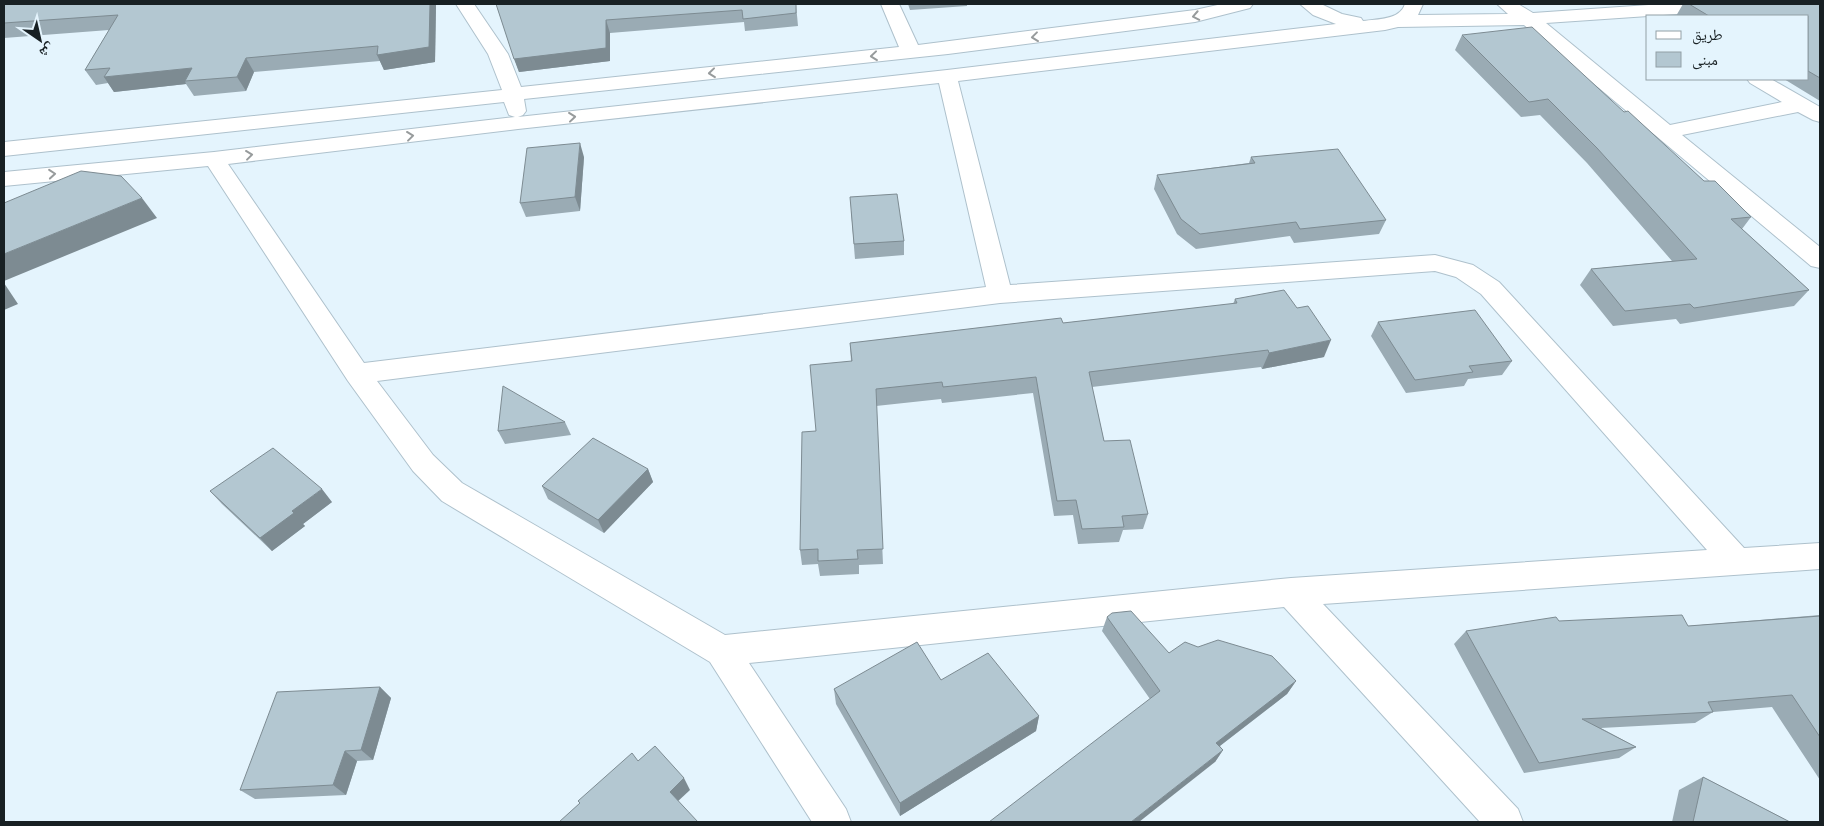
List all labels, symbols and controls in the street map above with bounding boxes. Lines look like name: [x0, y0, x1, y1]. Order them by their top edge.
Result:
one-way arrow: [1192, 10, 1201, 20]
north arrow: [15, 15, 65, 65]
legend: [1646, 15, 1809, 80]
text: طريق: [1692, 25, 1723, 45]
one-way arrow: [1031, 31, 1039, 42]
text: ش: [36, 39, 58, 62]
one-way arrow: [870, 50, 878, 61]
text: مبنى: [1692, 50, 1718, 70]
one-way arrow: [708, 67, 716, 78]
one-way arrow: [568, 112, 576, 123]
one-way arrow: [407, 131, 415, 142]
one-way arrow: [245, 150, 253, 161]
one-way arrow: [49, 169, 57, 180]

